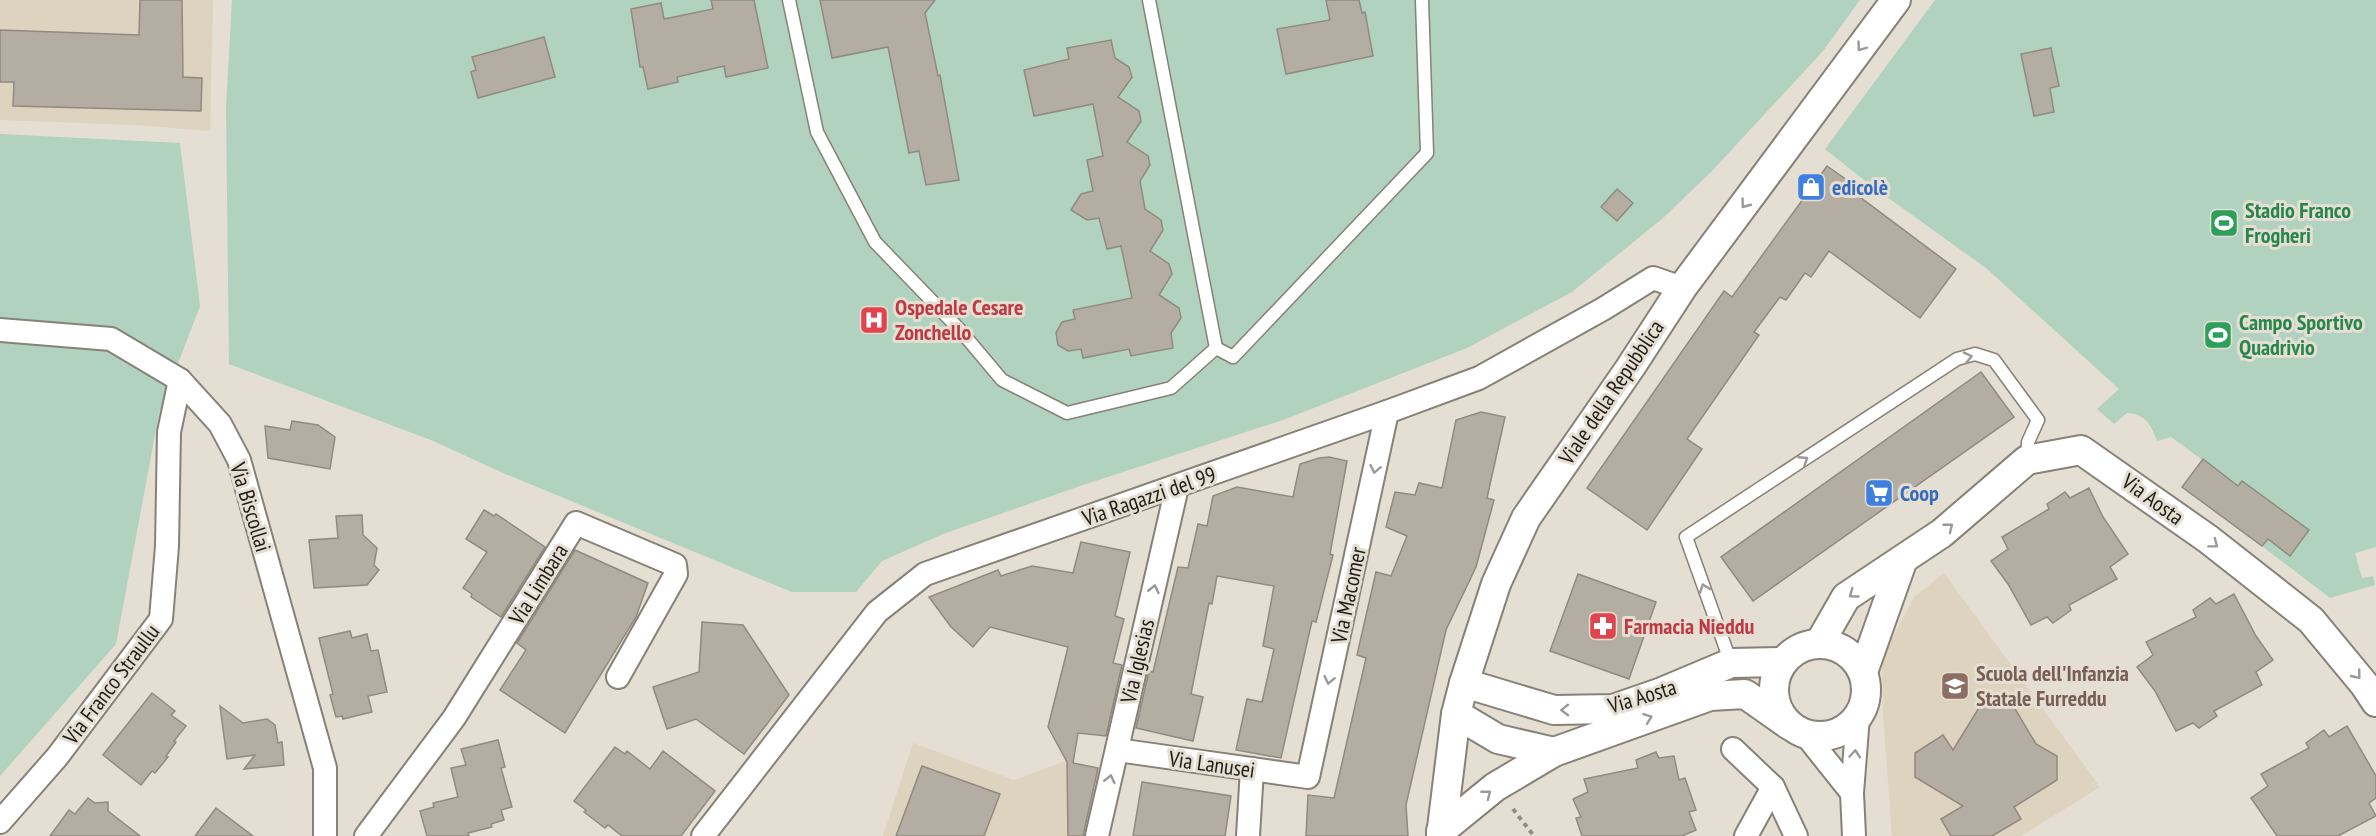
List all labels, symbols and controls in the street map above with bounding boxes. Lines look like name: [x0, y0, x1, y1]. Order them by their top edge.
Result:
one-way arrow: [1857, 41, 1868, 52]
shop icon: edicolè: [1795, 171, 1827, 203]
place label: edicolè: [1832, 173, 1888, 201]
place label: Stadio Franco Frogheri: [2245, 196, 2351, 249]
one-way arrow: [1741, 197, 1752, 208]
sports icon: Stadio Franco Frogheri: [2208, 207, 2240, 239]
place label: Ospedale Cesare Zonchello: [895, 293, 1023, 346]
hospital icon: Ospedale Cesare Zonchello: [858, 304, 890, 336]
place label: Campo Sportivo Quadrivio: [2239, 308, 2363, 361]
street label: Viale della Repubblica: [1552, 314, 1670, 471]
sports icon: Campo Sportivo Quadrivio: [2202, 319, 2234, 351]
one-way arrow: [1963, 351, 1973, 364]
one-way arrow: [1797, 456, 1808, 467]
street label: Via Biscollai: [224, 458, 278, 555]
street label: Via Ragazzi del 99: [1078, 460, 1220, 532]
one-way arrow: [1369, 464, 1382, 474]
street label: Via Aosta: [2116, 467, 2189, 531]
supermarket icon: Coop: [1863, 477, 1895, 509]
place label: Coop: [1900, 479, 1939, 507]
one-way arrow: [1942, 524, 1953, 535]
one-way arrow: [2208, 536, 2219, 547]
street label: Via Limbara: [502, 538, 574, 630]
street label: Via Macomer: [1324, 544, 1372, 647]
one-way arrow: [1698, 583, 1711, 594]
one-way arrow: [1146, 584, 1159, 594]
one-way arrow: [1849, 587, 1860, 598]
pharmacy icon: Farmacia Nieddu: [1587, 610, 1619, 642]
place label: Farmacia Nieddu: [1624, 612, 1754, 640]
street label: Via Iglesias: [1113, 616, 1160, 707]
street label: Via Franco Straullu: [56, 618, 165, 750]
place label: Scuola dell'Infanzia Statale Furreddu: [1976, 659, 2129, 712]
one-way arrow: [2350, 668, 2361, 679]
school or university icon: Scuola dell'Infanzia Statale Furreddu: [1939, 670, 1971, 702]
street label: Via Aosta: [1604, 672, 1679, 720]
one-way arrow: [1323, 675, 1336, 685]
one-way arrow: [1561, 703, 1570, 716]
one-way arrow: [1642, 712, 1653, 725]
street label: Via Lanusei: [1166, 744, 1257, 784]
one-way arrow: [1848, 750, 1861, 759]
one-way arrow: [1103, 774, 1116, 784]
one-way arrow: [1480, 790, 1491, 801]

